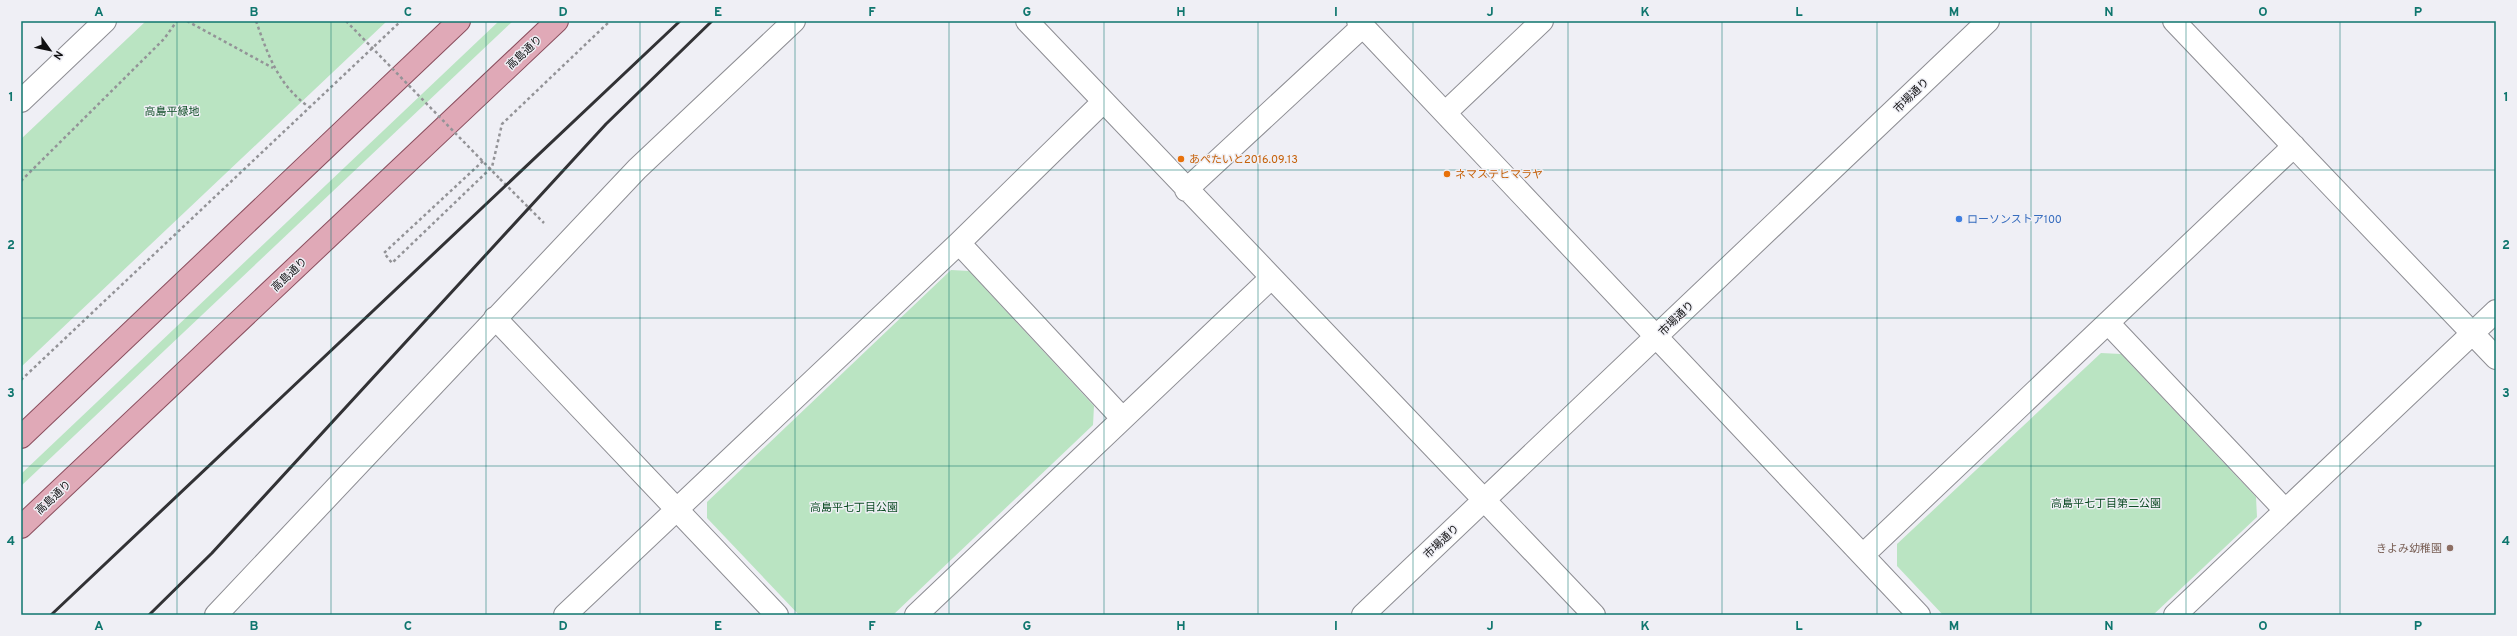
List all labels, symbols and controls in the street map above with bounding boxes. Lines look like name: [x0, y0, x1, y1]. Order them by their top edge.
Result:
text: A: [94, 5, 104, 21]
text: B: [250, 5, 259, 21]
text: C: [404, 5, 412, 21]
text: D: [558, 5, 568, 21]
text: E: [714, 5, 722, 21]
text: F: [868, 5, 876, 21]
text: G: [1023, 5, 1032, 21]
text: H: [1176, 5, 1186, 21]
text: I: [1334, 5, 1338, 21]
text: J: [1486, 5, 1494, 21]
text: K: [1640, 5, 1650, 21]
text: L: [1795, 5, 1803, 21]
text: M: [1949, 5, 1959, 21]
text: N: [2104, 5, 2114, 21]
text: O: [2258, 5, 2268, 21]
text: P: [2414, 5, 2423, 21]
north arrow: [30, 30, 70, 70]
street label: 高島通り: [504, 33, 546, 73]
text: N: [50, 48, 66, 62]
street label: 市場通り: [1891, 75, 1932, 116]
text: 1: [8, 90, 14, 106]
text: 1: [2503, 90, 2509, 106]
park label: 高島平緑地: [145, 105, 200, 119]
place label: あぺたいと2016.09.13: [1189, 153, 1298, 167]
marker: あぺたいと2016.09.13: [1176, 154, 1186, 164]
place label: ネマステヒマラヤ: [1455, 168, 1543, 182]
marker: ネマステヒマラヤ: [1442, 169, 1452, 179]
place label: ローソンストア100: [1967, 213, 2062, 227]
marker: ローソンストア100: [1954, 214, 1964, 224]
text: 2: [7, 238, 15, 254]
text: 2: [2502, 238, 2510, 254]
street label: 高島通り: [269, 255, 311, 295]
street label: 市場通り: [1656, 298, 1697, 339]
text: 3: [7, 386, 15, 402]
text: 3: [2502, 386, 2510, 402]
street label: 高島通り: [33, 478, 75, 518]
park label: 高島平七丁目第二公園: [2051, 497, 2161, 511]
park label: 高島平七丁目公園: [810, 501, 898, 515]
street label: 市場通り: [1421, 522, 1463, 562]
text: 4: [7, 534, 15, 550]
text: 4: [2502, 534, 2510, 550]
place label: きよみ幼稚園: [2376, 542, 2442, 556]
marker: きよみ幼稚園: [2445, 543, 2455, 553]
text: A: [94, 619, 104, 635]
text: B: [250, 619, 259, 635]
text: C: [404, 619, 412, 635]
text: D: [558, 619, 568, 635]
text: E: [714, 619, 722, 635]
text: F: [868, 619, 876, 635]
text: G: [1023, 619, 1032, 635]
text: H: [1176, 619, 1186, 635]
text: I: [1334, 619, 1338, 635]
text: J: [1486, 619, 1494, 635]
text: K: [1640, 619, 1650, 635]
text: L: [1795, 619, 1803, 635]
text: M: [1949, 619, 1959, 635]
text: N: [2104, 619, 2114, 635]
text: O: [2258, 619, 2268, 635]
text: P: [2414, 619, 2423, 635]

